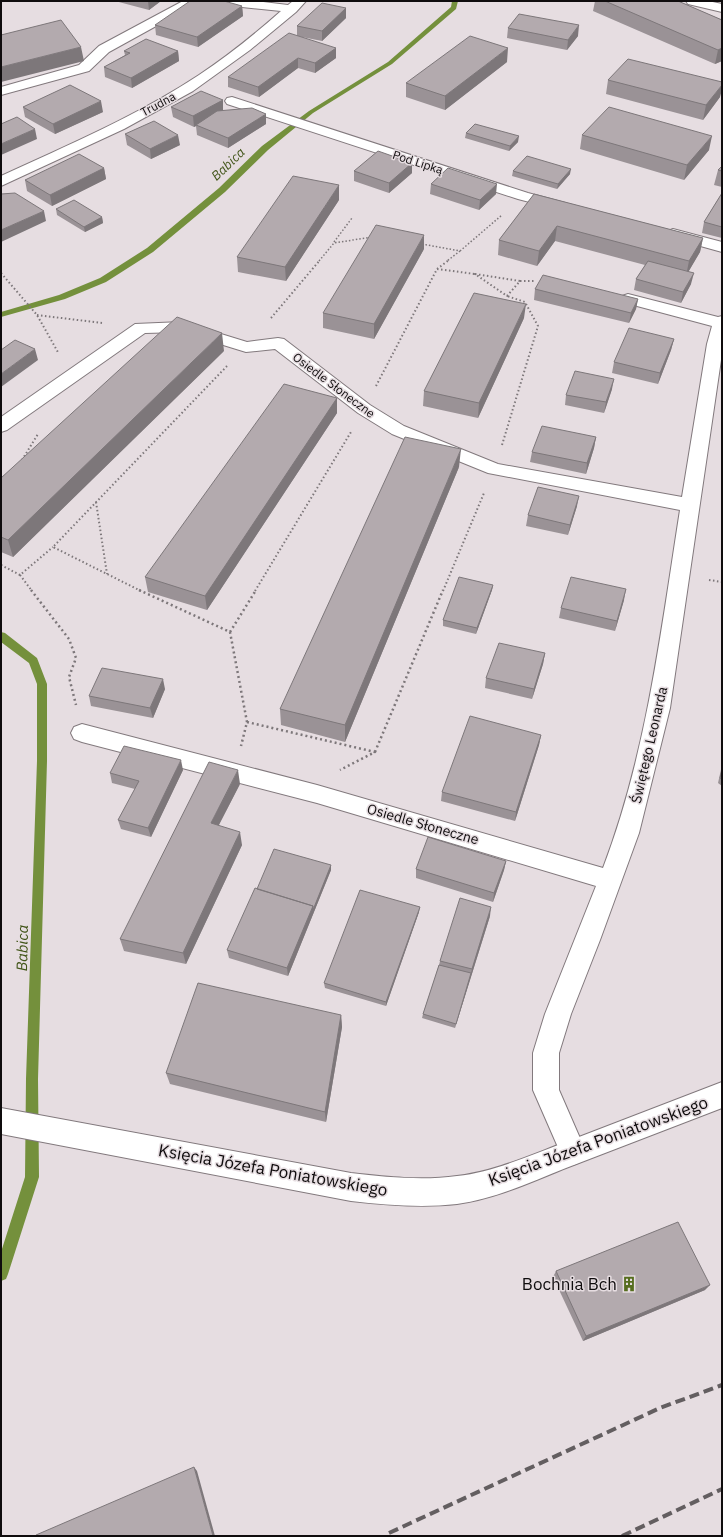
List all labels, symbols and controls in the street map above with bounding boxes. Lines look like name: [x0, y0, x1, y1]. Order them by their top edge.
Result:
street label: Trudna: [138, 88, 179, 119]
water label: Babica: [208, 144, 248, 184]
street label: Pod Lipką: [391, 147, 446, 177]
street label: Osiedle Słoneczne: [290, 349, 378, 421]
street label: Świętego Leonarda: [626, 684, 671, 805]
street label: Osiedle Słoneczne: [365, 799, 481, 849]
water label: Babica: [12, 924, 32, 971]
street label: Księcia Józefa Poniatowskiego: [485, 1091, 711, 1191]
street label: Księcia Józefa Poniatowskiego: [157, 1139, 389, 1201]
place label: Bochnia Bch: [522, 1273, 617, 1295]
building icon: Bochnia Bch: [620, 1275, 638, 1293]

